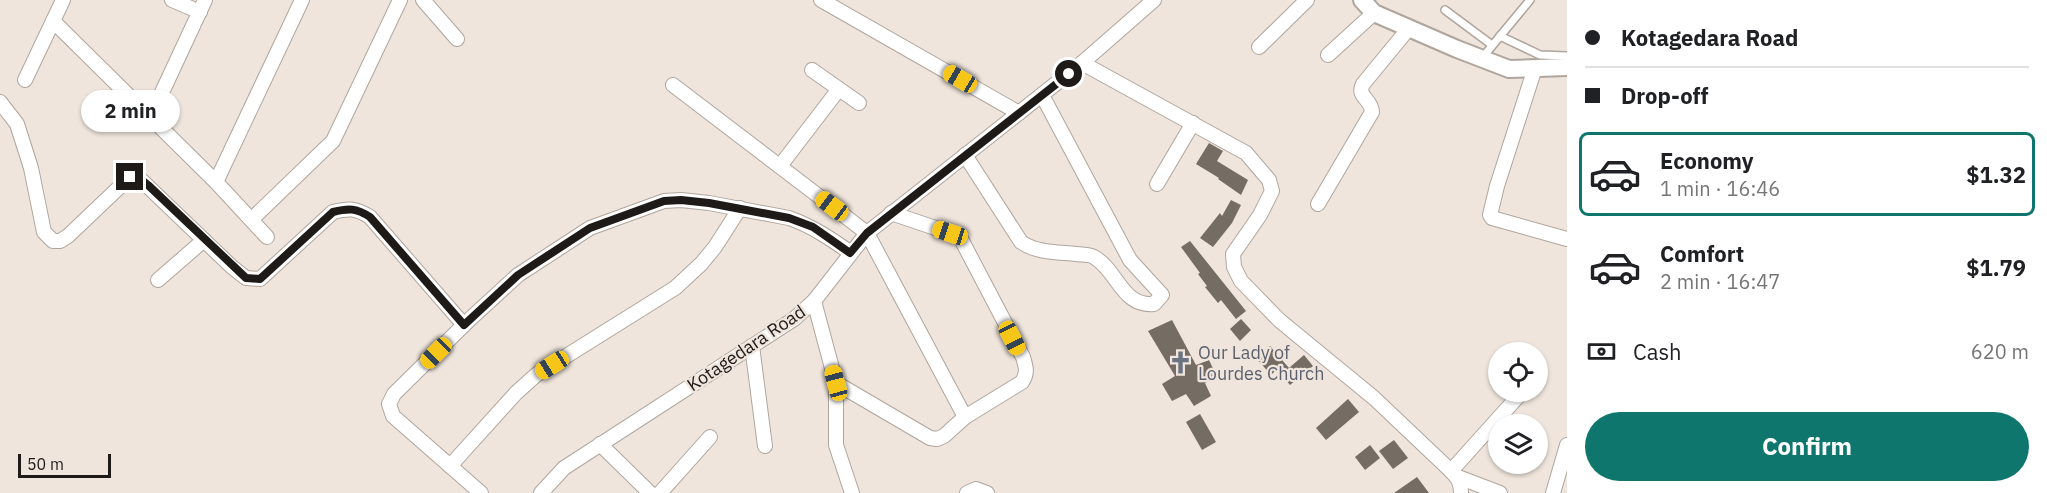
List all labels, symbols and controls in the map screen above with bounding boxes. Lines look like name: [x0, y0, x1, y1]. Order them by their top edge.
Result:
text: Kotagedara Road: [1621, 23, 1798, 52]
route start: [1055, 60, 1082, 87]
car: [940, 62, 980, 96]
text: Drop-off: [1621, 81, 1708, 110]
callout: 2 min: [80, 90, 180, 132]
text: 2 min: [104, 97, 157, 124]
text: Economy: [1660, 146, 1754, 175]
icon: car: [1588, 147, 1642, 201]
text: $1.32: [1966, 160, 2026, 189]
route end: [116, 163, 143, 190]
text: 1 min · 16:46: [1660, 175, 1780, 202]
car: [812, 188, 852, 224]
car: [930, 219, 970, 247]
text: Comfort: [1660, 239, 1744, 268]
icon: car: [1588, 240, 1642, 294]
text: $1.79: [1966, 253, 2026, 282]
text: 2 min · 16:47: [1660, 268, 1780, 295]
street label: Kotagedara Road: [682, 300, 810, 396]
car: [996, 318, 1028, 358]
car: [417, 334, 455, 372]
icon: cash: [1585, 335, 1618, 368]
text: Cash: [1633, 337, 1682, 366]
text: 620 m: [1971, 338, 2029, 365]
place label: Our Lady of Lourdes Church: [1198, 341, 1324, 385]
map controls: [1488, 342, 1548, 474]
button: locate: [1488, 342, 1548, 402]
car: [532, 348, 572, 382]
church icon: Our Lady of Lourdes Church: [1167, 349, 1193, 375]
car: [823, 363, 849, 403]
button: Confirm: [1585, 412, 2029, 481]
button: layers: [1488, 414, 1548, 474]
scale bar: [18, 451, 111, 478]
text: 50 m: [27, 454, 64, 474]

